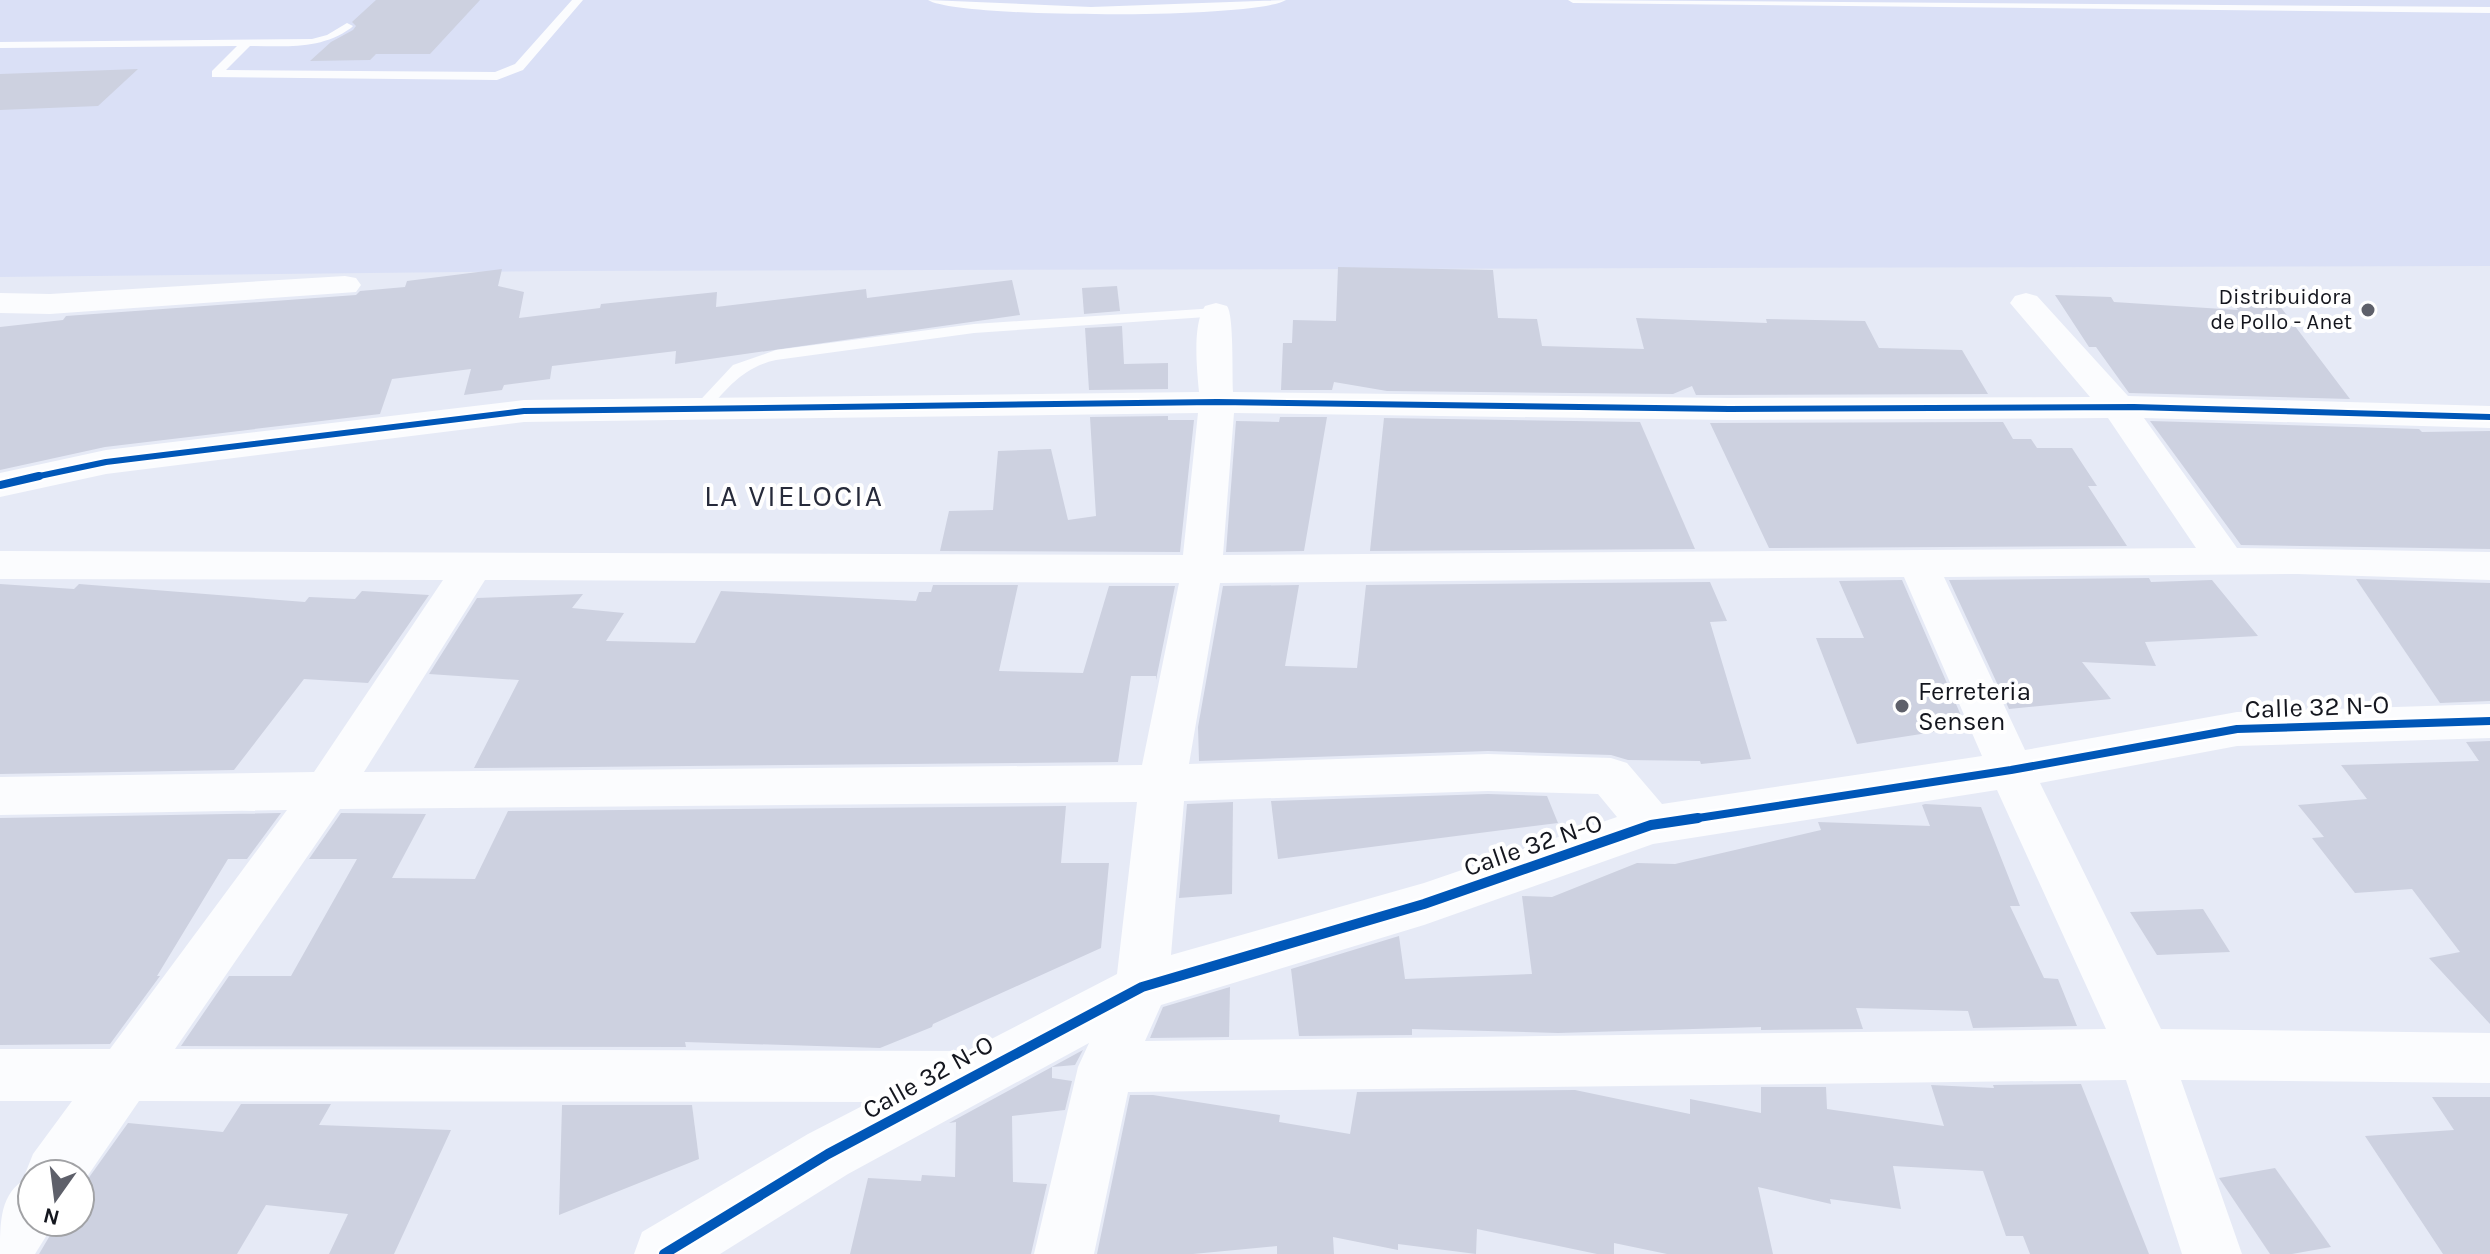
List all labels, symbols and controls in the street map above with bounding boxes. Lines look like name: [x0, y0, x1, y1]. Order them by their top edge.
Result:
place label: Distribuidora de Pollo - Anet: [2210, 284, 2352, 335]
marker: Distribuidora de Pollo - Anet: [2359, 301, 2377, 319]
district label: LA VIELOCIA: [704, 478, 884, 514]
place label: Ferreteria Sensen: [1918, 676, 2031, 737]
street label: Calle 32 N-O: [2244, 689, 2390, 725]
marker: Ferreteria Sensen: [1893, 697, 1911, 715]
street label: Calle 32 N-O: [1460, 807, 1606, 883]
street label: Calle 32 N-O: [857, 1028, 999, 1126]
north arrow: [16, 1158, 96, 1238]
text: N: [41, 1202, 62, 1231]

